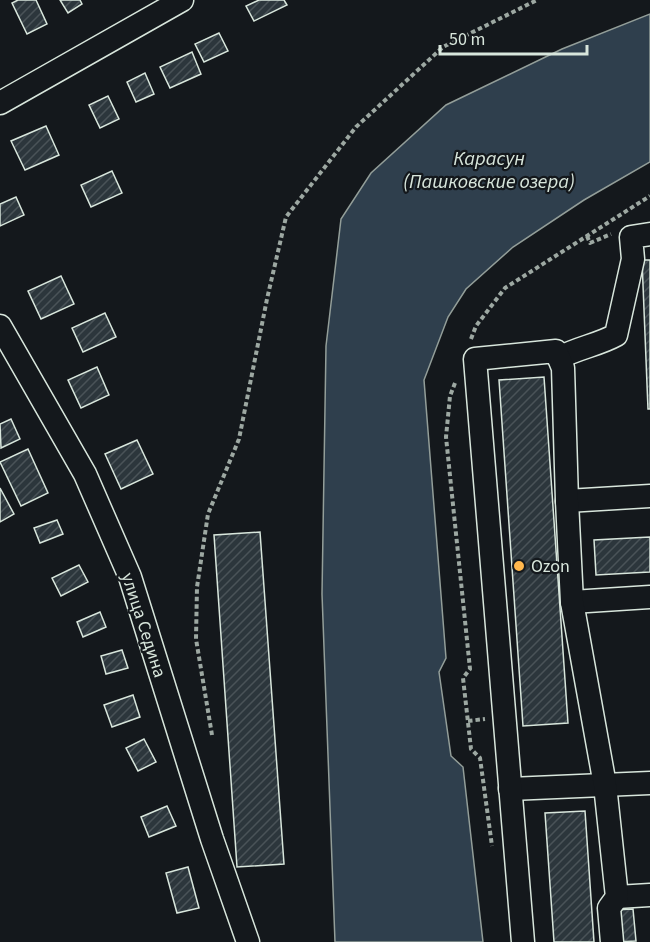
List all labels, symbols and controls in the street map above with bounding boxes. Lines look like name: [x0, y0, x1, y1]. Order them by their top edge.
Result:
scale bar: [440, 18, 587, 56]
text: 50 m: [449, 27, 485, 52]
water label: Карасун (Пашковские озера): [403, 145, 575, 196]
place label: Ozon: [531, 554, 570, 579]
marker: Ozon: [512, 559, 526, 573]
street label: улица Седина: [115, 569, 172, 681]

